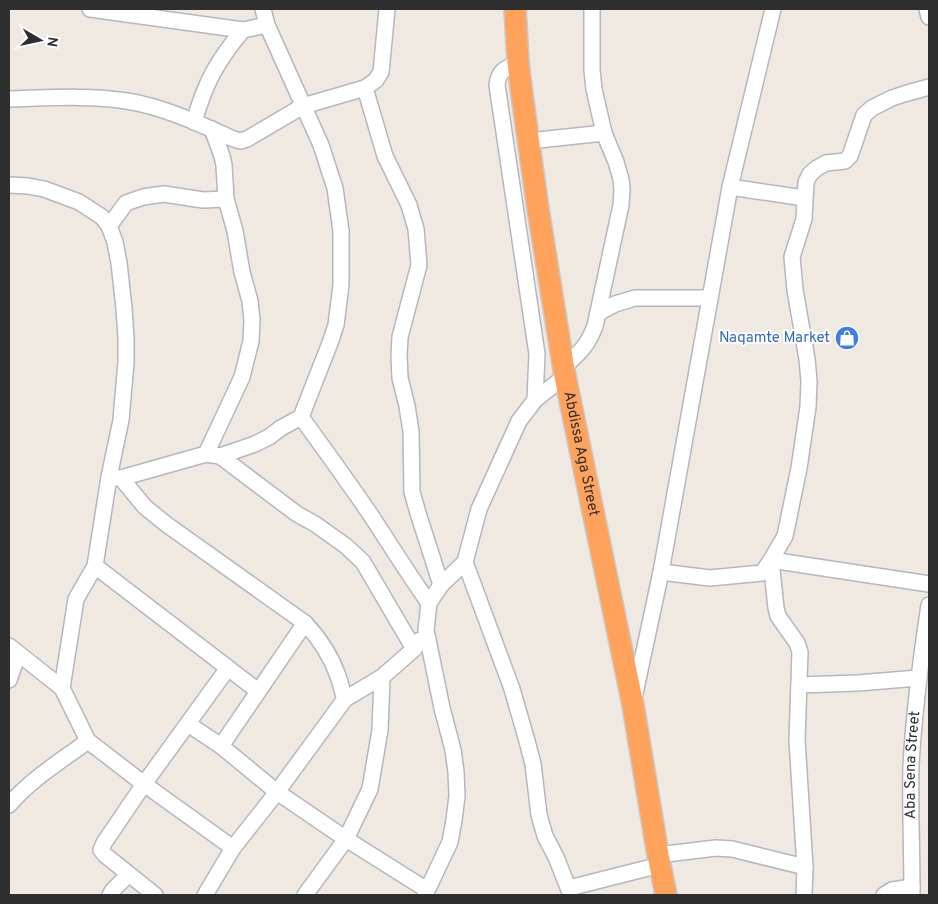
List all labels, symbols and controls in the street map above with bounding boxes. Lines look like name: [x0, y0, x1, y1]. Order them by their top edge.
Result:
north arrow: [15, 15, 65, 65]
text: N: [42, 35, 61, 48]
shop icon: Naqamte Market: [834, 325, 860, 351]
place label: Naqamte Market: [719, 329, 830, 348]
street label: Abdissa Aga Street: [559, 390, 603, 518]
street label: Aba Sena Street: [901, 710, 925, 819]

